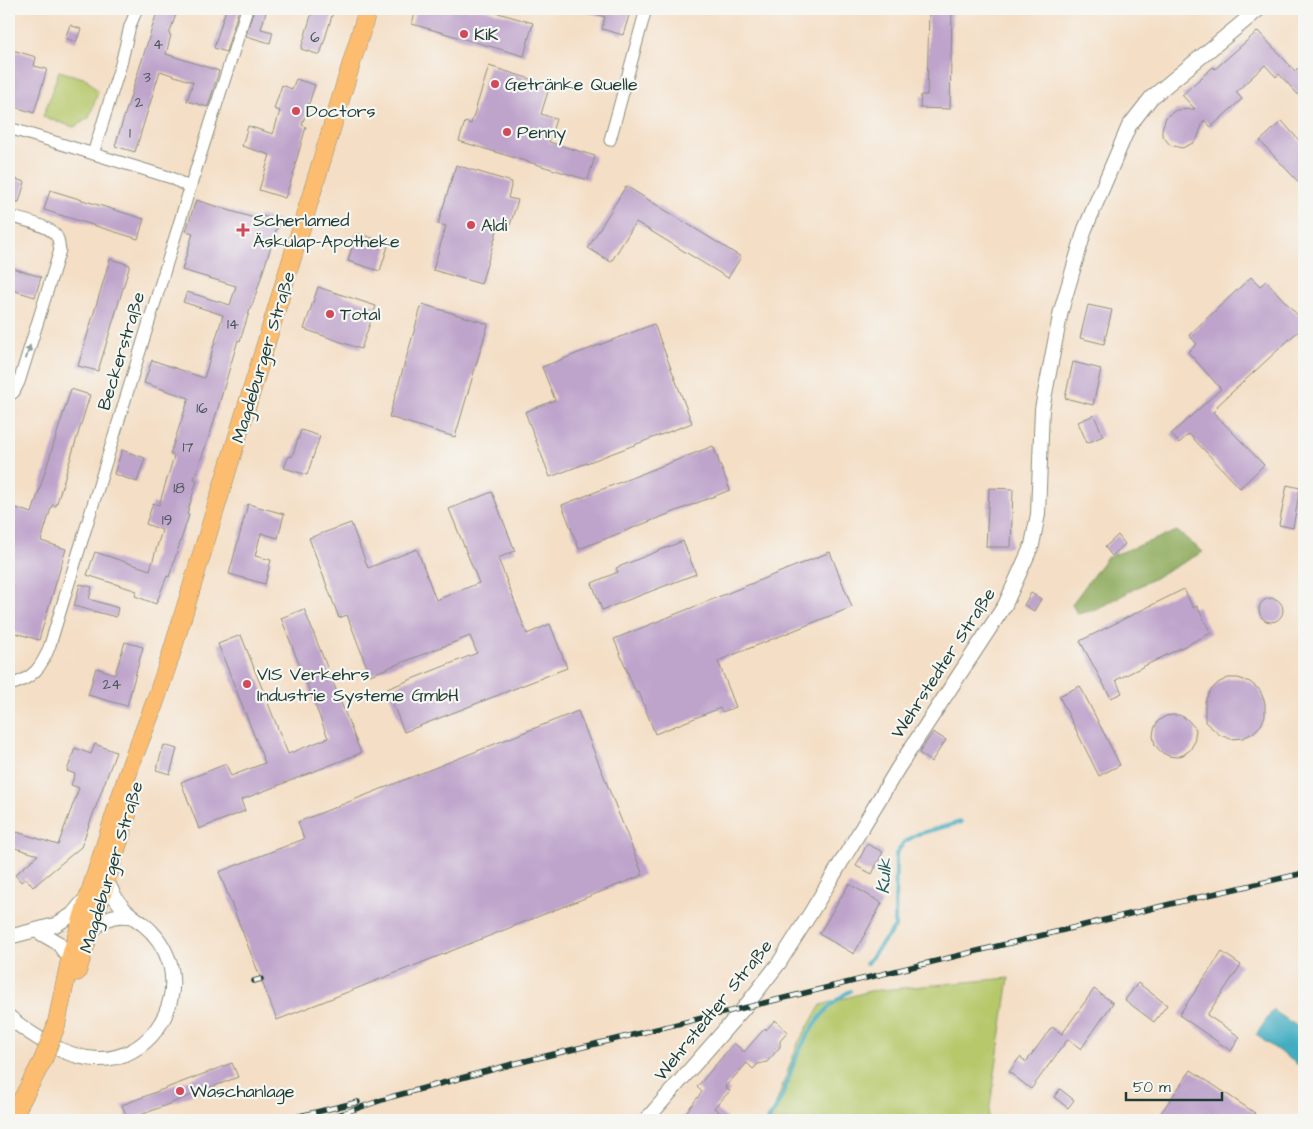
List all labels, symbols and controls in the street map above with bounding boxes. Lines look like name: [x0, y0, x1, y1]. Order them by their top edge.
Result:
place label: KiK: [474, 22, 499, 47]
house number: 6: [310, 27, 320, 48]
marker: KiK: [458, 28, 470, 40]
house number: 4: [153, 34, 163, 55]
house number: 3: [143, 67, 151, 88]
place label: Getränke Quelle: [505, 72, 638, 97]
marker: Getränke Quelle: [489, 78, 501, 90]
house number: 2: [135, 92, 144, 113]
place label: Doctors: [306, 99, 376, 124]
marker: Doctors: [290, 105, 302, 117]
place label: Penny: [517, 120, 566, 146]
house number: 1: [129, 123, 131, 144]
marker: Penny: [501, 126, 513, 138]
place label: Scherlamed Äskulap-Apotheke: [253, 208, 400, 254]
place label: Aldi: [481, 213, 508, 238]
marker: Aldi: [465, 219, 477, 231]
marker: Scherlamed Äskulap-Apotheke: [237, 224, 249, 236]
street label: Magdeburger Straße: [225, 268, 302, 446]
street label: Beckerstraße: [92, 289, 151, 413]
place label: Total: [340, 302, 381, 327]
marker: Total: [324, 308, 336, 320]
house number: 14: [227, 314, 239, 335]
one-way arrow: [24, 344, 32, 359]
house number: 16: [196, 398, 208, 419]
house number: 17: [182, 437, 194, 458]
house number: 18: [173, 478, 185, 499]
house number: 19: [162, 510, 172, 531]
street label: Wehrstedter Straße: [885, 583, 1002, 744]
place label: VIS Verkehrs Industrie Systeme GmbH: [257, 662, 459, 709]
house number: 24: [103, 674, 121, 695]
marker: VIS Verkehrs Industrie Systeme GmbH: [241, 678, 253, 690]
street label: Magdeburger Straße: [73, 778, 150, 956]
water label: Kulk: [870, 857, 899, 895]
street label: Wehrstedter Straße: [648, 934, 778, 1086]
scale bar: [1126, 1069, 1222, 1101]
text: 50 m: [1133, 1077, 1171, 1098]
place label: Waschanlage: [190, 1079, 295, 1105]
marker: Waschanlage: [174, 1085, 186, 1097]

